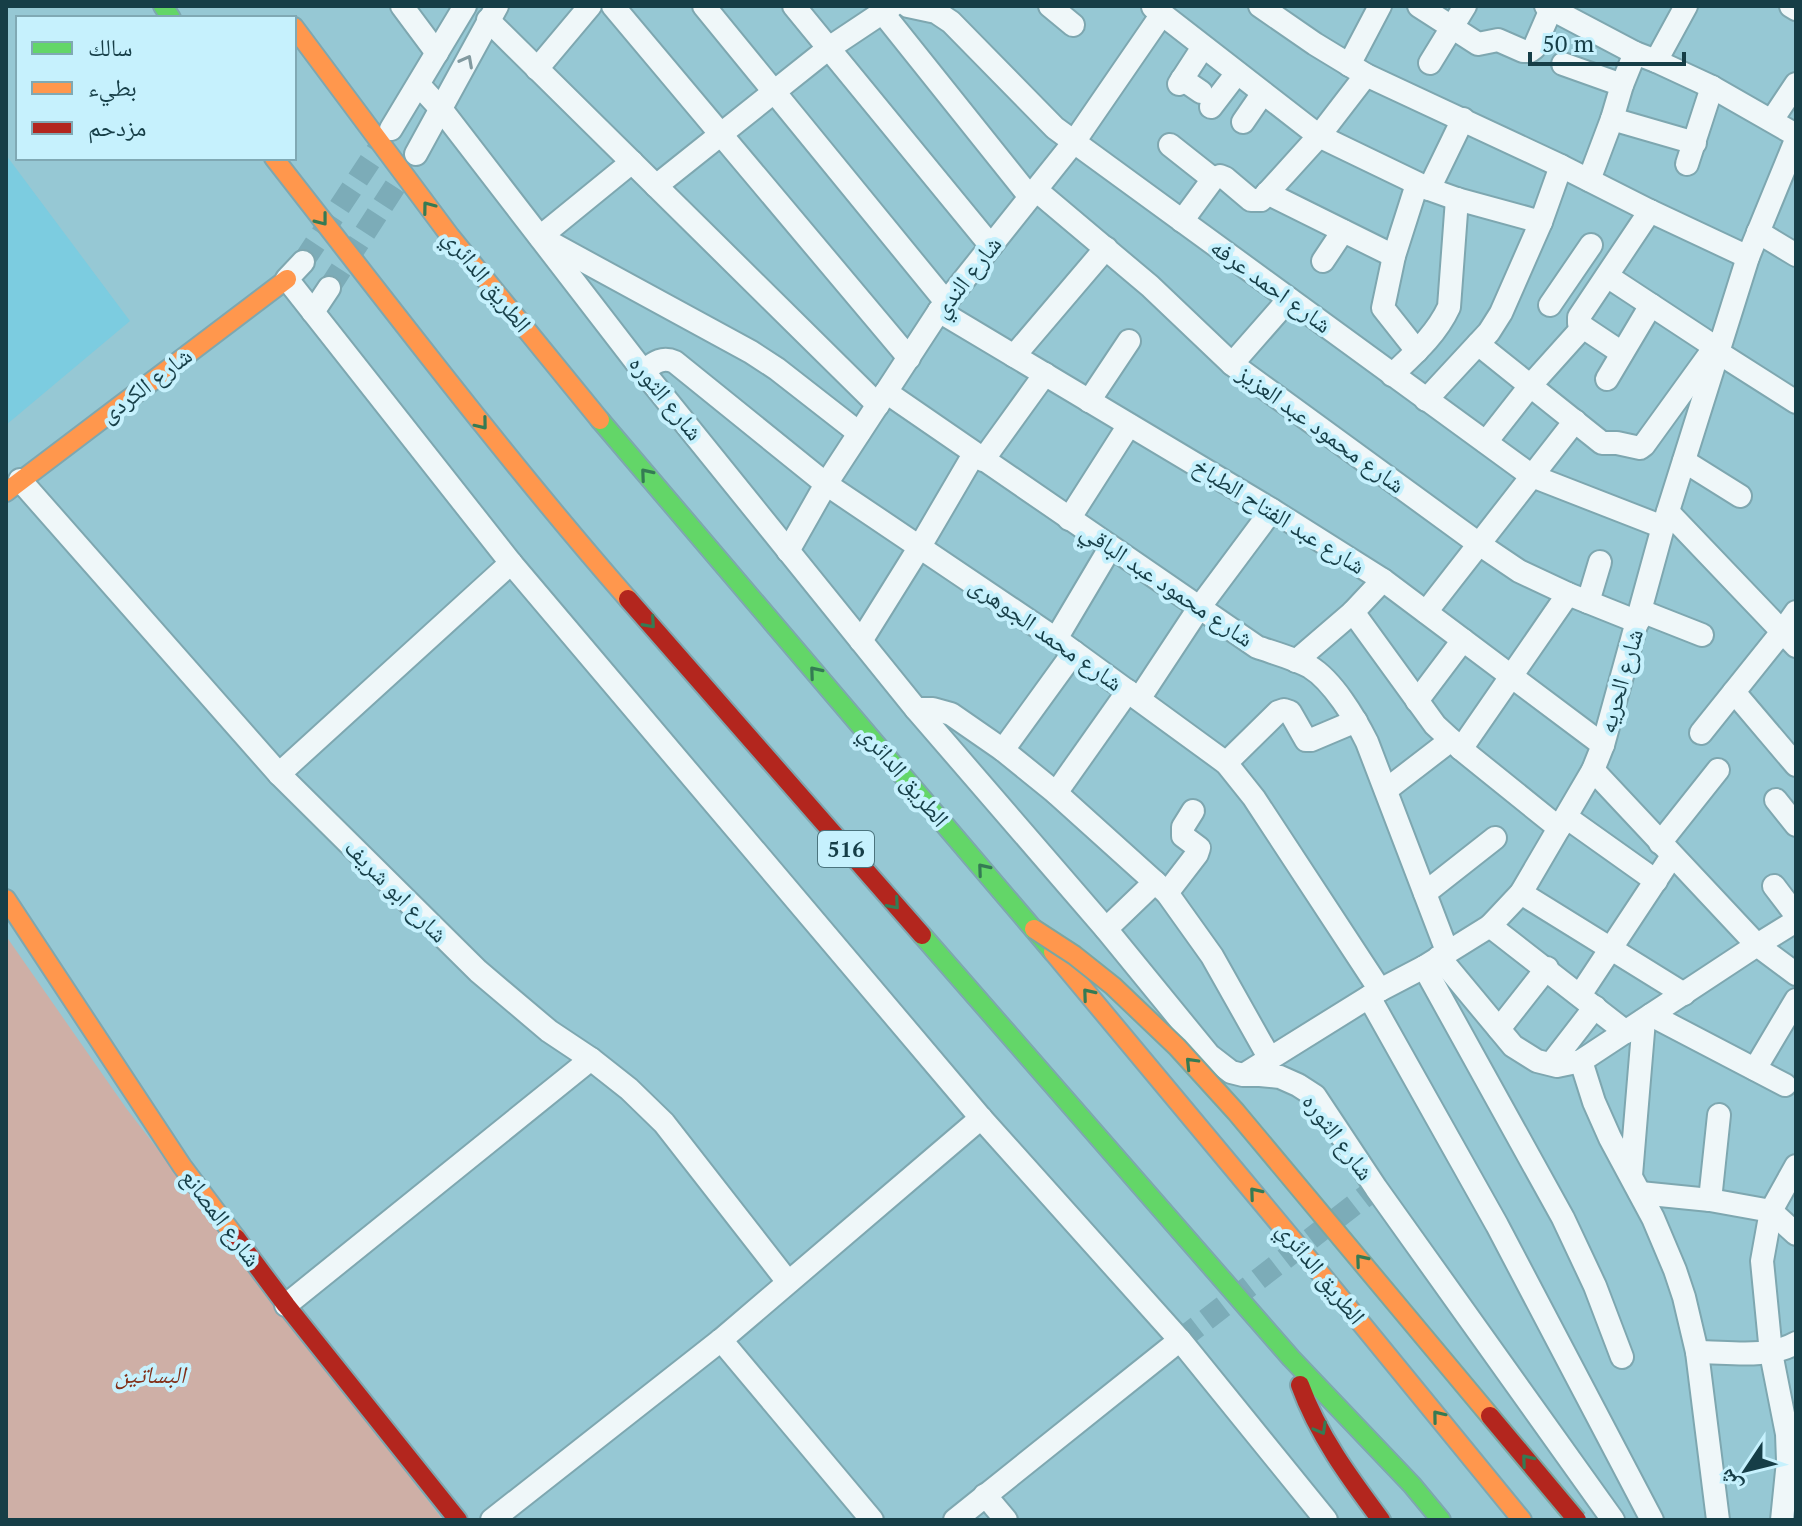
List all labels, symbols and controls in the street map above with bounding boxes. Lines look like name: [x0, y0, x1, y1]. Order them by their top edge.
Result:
legend: [16, 16, 296, 160]
scale bar: [1530, 16, 1684, 66]
text: 50 m: [1542, 27, 1594, 59]
text: سالك: [88, 31, 133, 63]
one-way arrow: [457, 55, 473, 69]
text: بطيء: [88, 71, 137, 107]
text: مزدحم: [88, 111, 147, 144]
one-way arrow: [424, 202, 438, 216]
one-way arrow: [312, 211, 327, 225]
street label: الطريق الدائري: [433, 222, 539, 341]
street label: شارع الندي: [924, 229, 1011, 326]
street label: شارع احمد عرفه: [1205, 230, 1339, 340]
street label: شارع الكردى: [93, 339, 198, 429]
street label: شارع الثوره: [623, 348, 711, 447]
street label: شارع محمود عبد العزيز: [1230, 356, 1412, 500]
one-way arrow: [473, 415, 487, 430]
street label: شارع عبد الفتاح الطباخ: [1187, 449, 1372, 581]
one-way arrow: [641, 468, 656, 483]
street label: شارع محمود عبد الباقي: [1073, 514, 1260, 657]
street label: شارع محمد الجوهرى: [964, 568, 1130, 698]
one-way arrow: [640, 614, 655, 629]
street label: شارع الحريه: [1590, 625, 1650, 737]
one-way arrow: [810, 666, 825, 681]
street label: الطريق الدائري: [849, 718, 957, 836]
road number: 516: [818, 831, 874, 867]
street label: شارع ابو شريف: [338, 832, 455, 949]
one-way arrow: [979, 864, 993, 879]
one-way arrow: [885, 894, 899, 909]
one-way arrow: [1083, 988, 1098, 1003]
one-way arrow: [1186, 1058, 1201, 1072]
street label: شارع الثوره: [1296, 1086, 1382, 1186]
street label: شارع المصانع: [174, 1162, 269, 1273]
one-way arrow: [1250, 1188, 1265, 1202]
street label: الطريق الدائري: [1267, 1214, 1373, 1333]
one-way arrow: [1356, 1255, 1371, 1269]
park label: البساتين: [115, 1358, 188, 1390]
one-way arrow: [1433, 1410, 1447, 1425]
one-way arrow: [1311, 1421, 1327, 1435]
north arrow: [1706, 1430, 1786, 1510]
one-way arrow: [1522, 1455, 1537, 1469]
text: ش: [1711, 1464, 1748, 1500]

